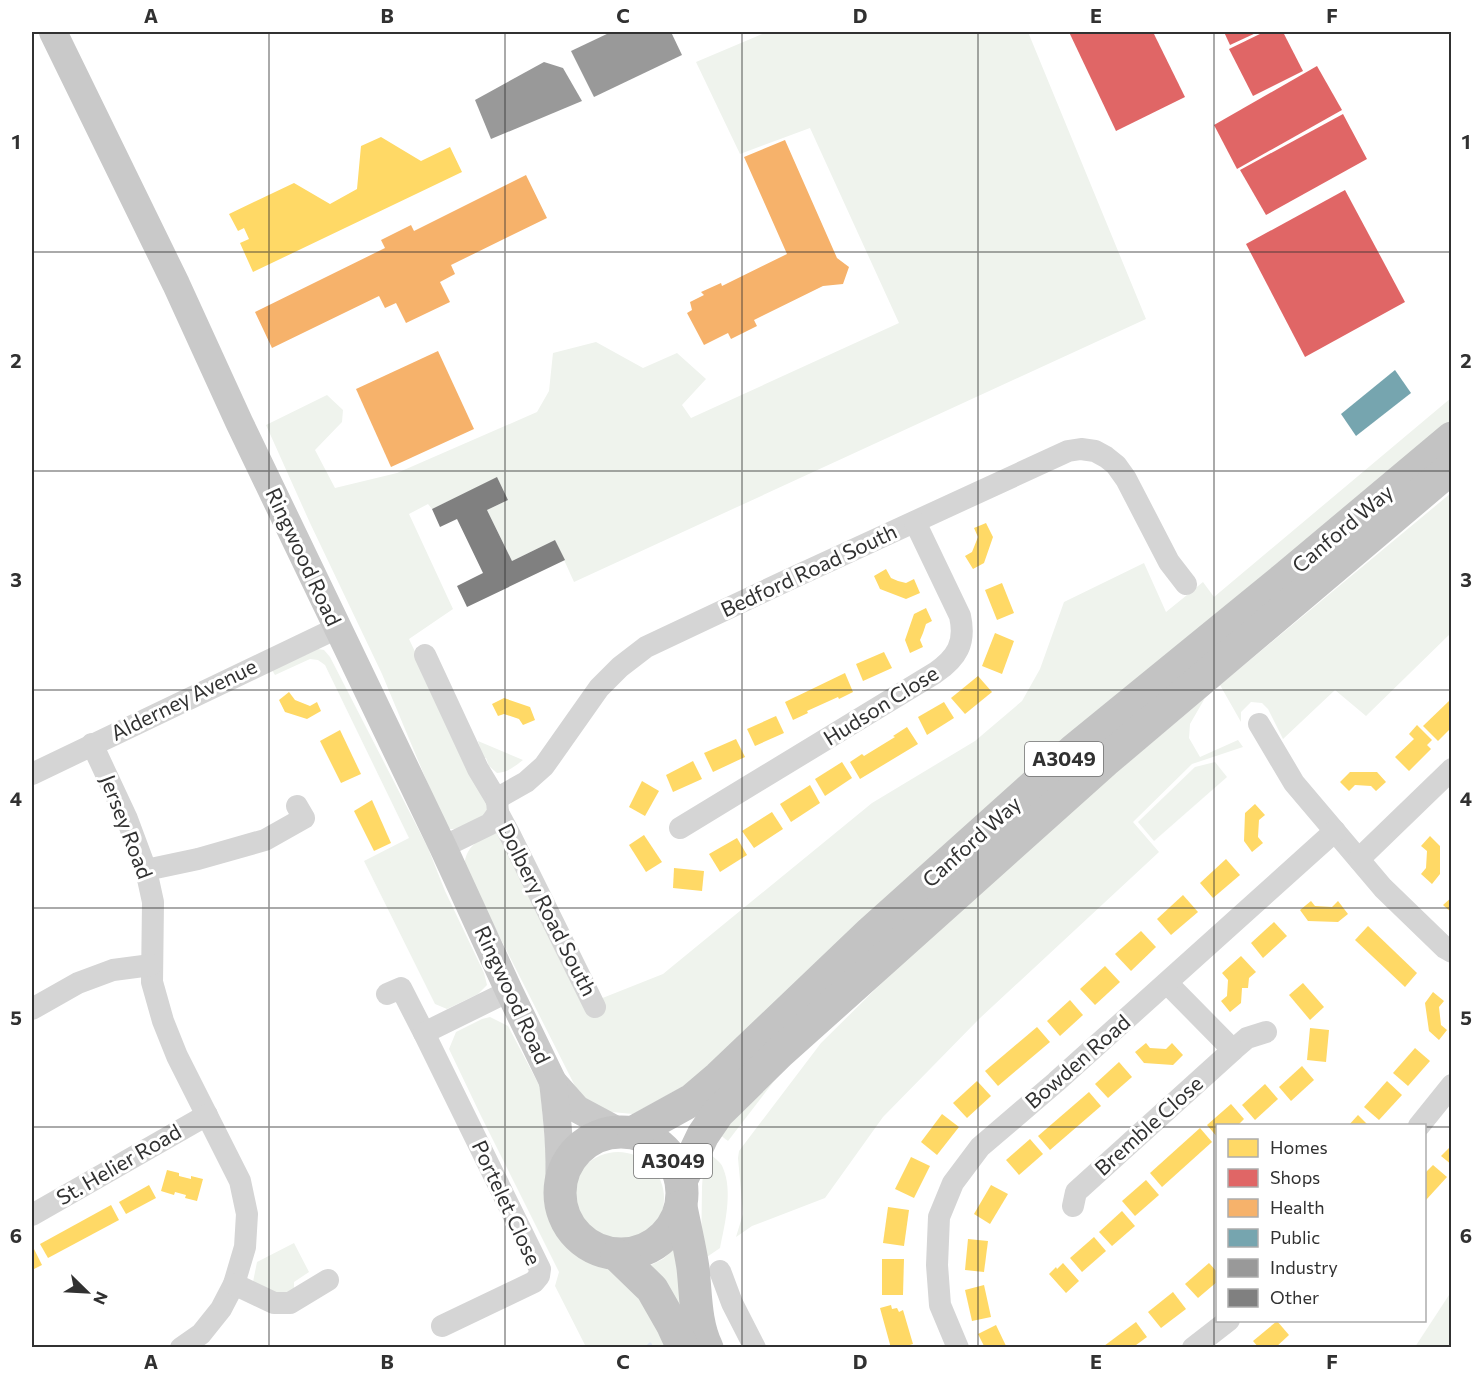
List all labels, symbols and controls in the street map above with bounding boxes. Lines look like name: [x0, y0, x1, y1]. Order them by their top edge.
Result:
text: A: [144, 3, 158, 27]
text: B: [380, 3, 394, 27]
text: C: [616, 3, 630, 27]
text: D: [853, 3, 867, 27]
text: E: [1090, 3, 1102, 27]
text: F: [1326, 3, 1338, 27]
text: 1: [11, 129, 21, 153]
text: 1: [1461, 129, 1471, 153]
text: 2: [10, 348, 22, 372]
text: 2: [1460, 348, 1472, 372]
street label: Canford Way: [1287, 478, 1398, 577]
street label: Ringwood Road: [261, 483, 347, 629]
street label: Bedford Road South: [716, 518, 900, 621]
text: 3: [10, 567, 22, 591]
text: 3: [1460, 567, 1472, 591]
street label: Alderney Avenue: [106, 653, 260, 745]
street label: Hudson Close: [818, 660, 942, 750]
road number: A3049: [1025, 742, 1103, 776]
street label: Jersey Road: [96, 771, 159, 882]
text: 4: [10, 786, 22, 810]
text: 4: [1460, 786, 1472, 810]
street label: Canford Way: [917, 790, 1025, 892]
street label: Dolbery Road South: [494, 819, 603, 1000]
street label: Ringwood Road: [470, 921, 556, 1067]
text: 5: [10, 1005, 22, 1029]
text: 5: [1460, 1005, 1472, 1029]
street label: Bowden Road: [1020, 1009, 1134, 1113]
street label: Bremble Close: [1089, 1070, 1207, 1180]
street label: St. Helier Road: [51, 1118, 185, 1209]
legend: [1216, 1124, 1426, 1322]
street label: Portelet Close: [468, 1136, 547, 1269]
text: Homes: [1270, 1136, 1328, 1158]
road number: A3049: [634, 1144, 712, 1178]
text: Shops: [1270, 1166, 1320, 1188]
text: Health: [1270, 1196, 1325, 1218]
text: 6: [10, 1223, 22, 1247]
text: 6: [1460, 1223, 1472, 1247]
text: Public: [1270, 1226, 1320, 1248]
text: Industry: [1270, 1256, 1338, 1278]
north arrow: [57, 1262, 117, 1322]
text: Other: [1270, 1286, 1319, 1308]
text: N: [90, 1289, 112, 1308]
text: A: [144, 1349, 158, 1373]
text: B: [380, 1349, 394, 1373]
text: C: [616, 1349, 630, 1373]
text: D: [853, 1349, 867, 1373]
text: E: [1090, 1349, 1102, 1373]
text: F: [1326, 1349, 1338, 1373]

